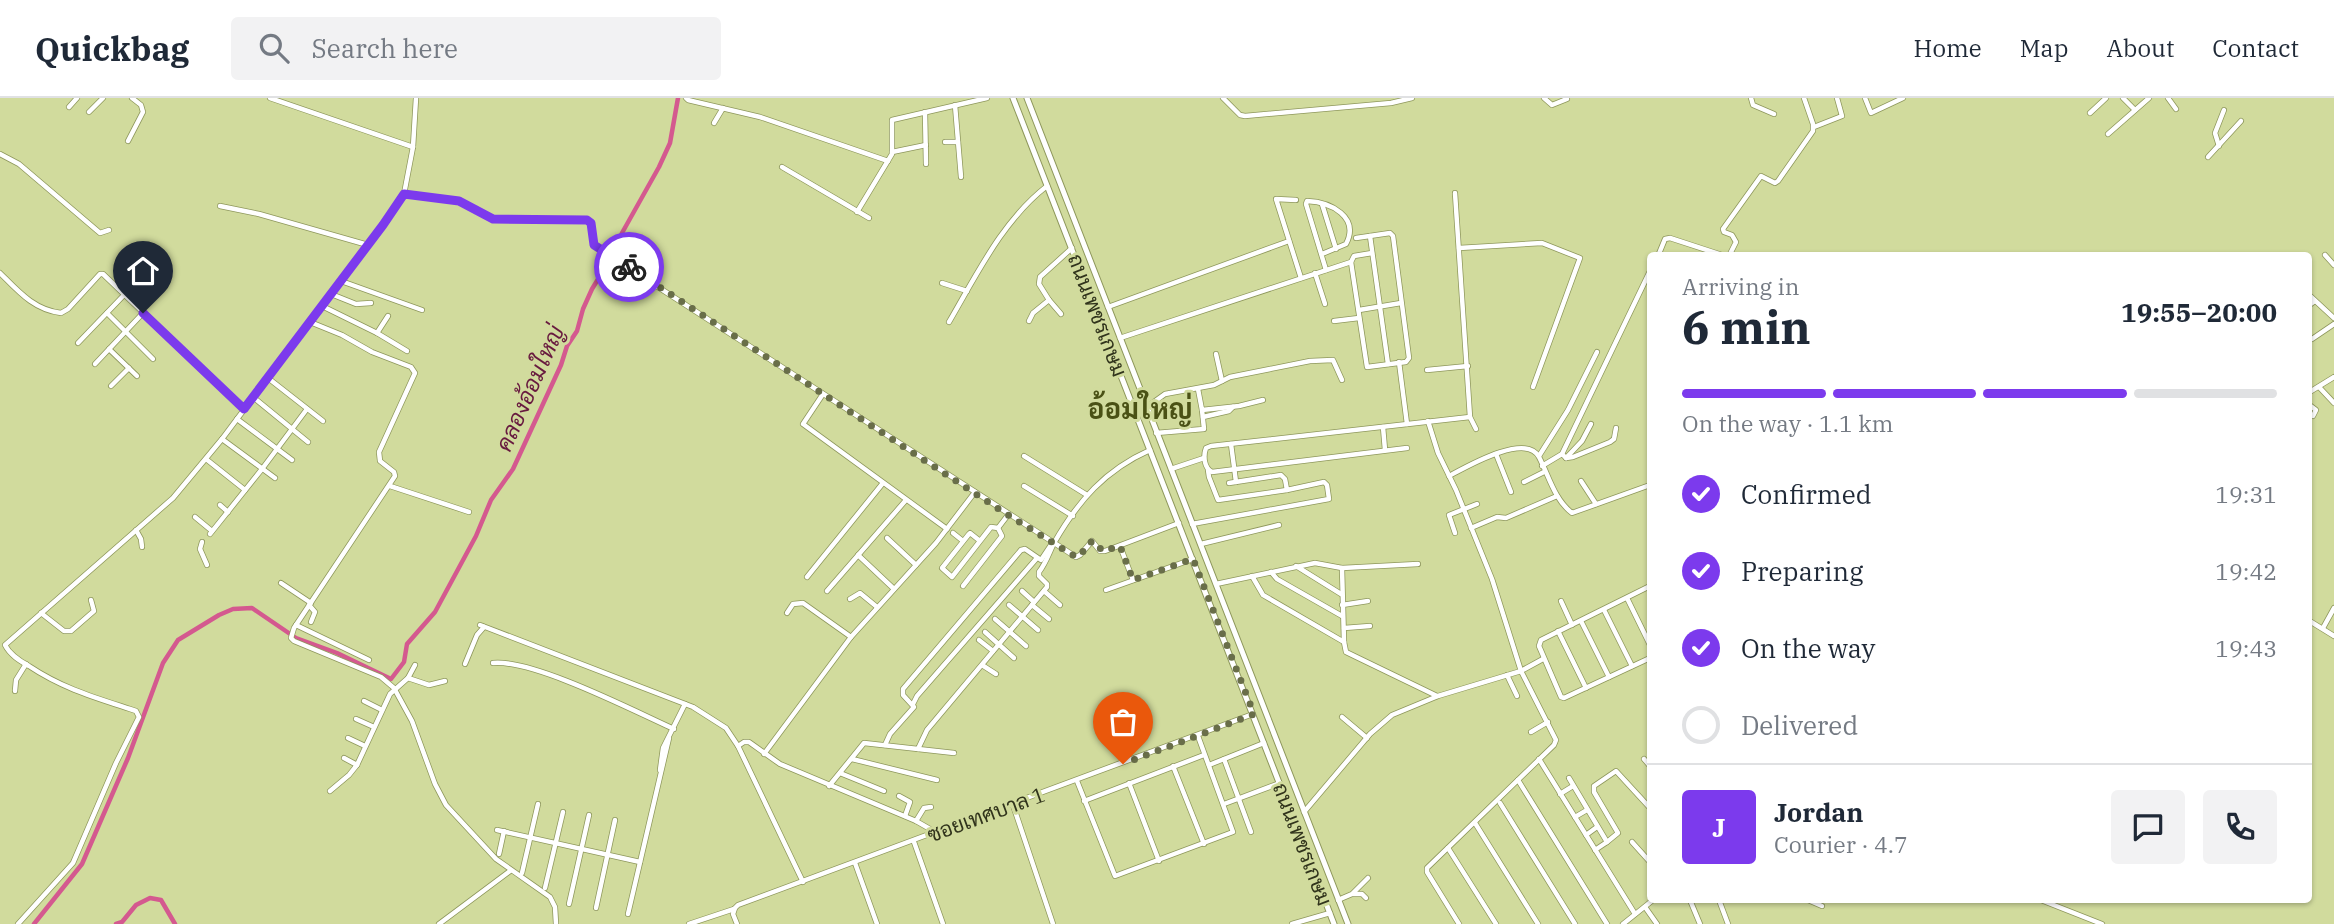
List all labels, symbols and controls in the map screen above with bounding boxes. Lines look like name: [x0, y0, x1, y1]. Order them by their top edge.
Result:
search box: [231, 17, 721, 80]
text: Quickbag: [35, 27, 189, 70]
icon: search: [255, 29, 293, 67]
text: Search here: [311, 31, 458, 65]
text: Home: [1914, 32, 1982, 64]
text: Map: [2020, 32, 2068, 64]
text: About: [2106, 32, 2174, 64]
text: Contact: [2212, 32, 2299, 64]
courier: [594, 232, 664, 302]
pin: [113, 241, 173, 313]
icon: bike: [610, 248, 648, 286]
street label: ถนนเพชรเกษม: [1062, 250, 1134, 380]
icon: home: [124, 252, 162, 290]
text: Arriving in: [1682, 271, 1799, 301]
text: 19:55–20:00: [2121, 295, 2277, 329]
text: 6 min: [1682, 297, 1811, 357]
water label: คลองอ้อมใหญ่: [488, 319, 571, 456]
district label: อ้อมใหญ่: [1087, 390, 1193, 427]
text: On the way · 1.1 km: [1682, 408, 1894, 438]
icon: check: [1682, 475, 1720, 513]
text: Confirmed: [1741, 477, 1872, 511]
text: 19:31: [2215, 479, 2277, 509]
icon: check: [1682, 552, 1720, 590]
text: Preparing: [1741, 554, 1863, 588]
text: 19:42: [2215, 556, 2277, 586]
icon: check: [1682, 629, 1720, 667]
text: On the way: [1741, 631, 1875, 665]
text: 19:43: [2215, 633, 2277, 663]
pin: [1093, 692, 1153, 764]
icon: bag: [1104, 703, 1142, 741]
text: Delivered: [1741, 708, 1858, 742]
street label: ถนนเพชรเกษม: [1267, 779, 1339, 909]
street label: ซอยเทศบาล 1: [923, 780, 1049, 848]
button: chat: [2111, 790, 2185, 864]
button: phone: [2203, 790, 2277, 864]
text: Jordan: [1774, 795, 1864, 829]
text: J: [1712, 810, 1726, 844]
text: Courier · 4.7: [1774, 829, 1908, 859]

